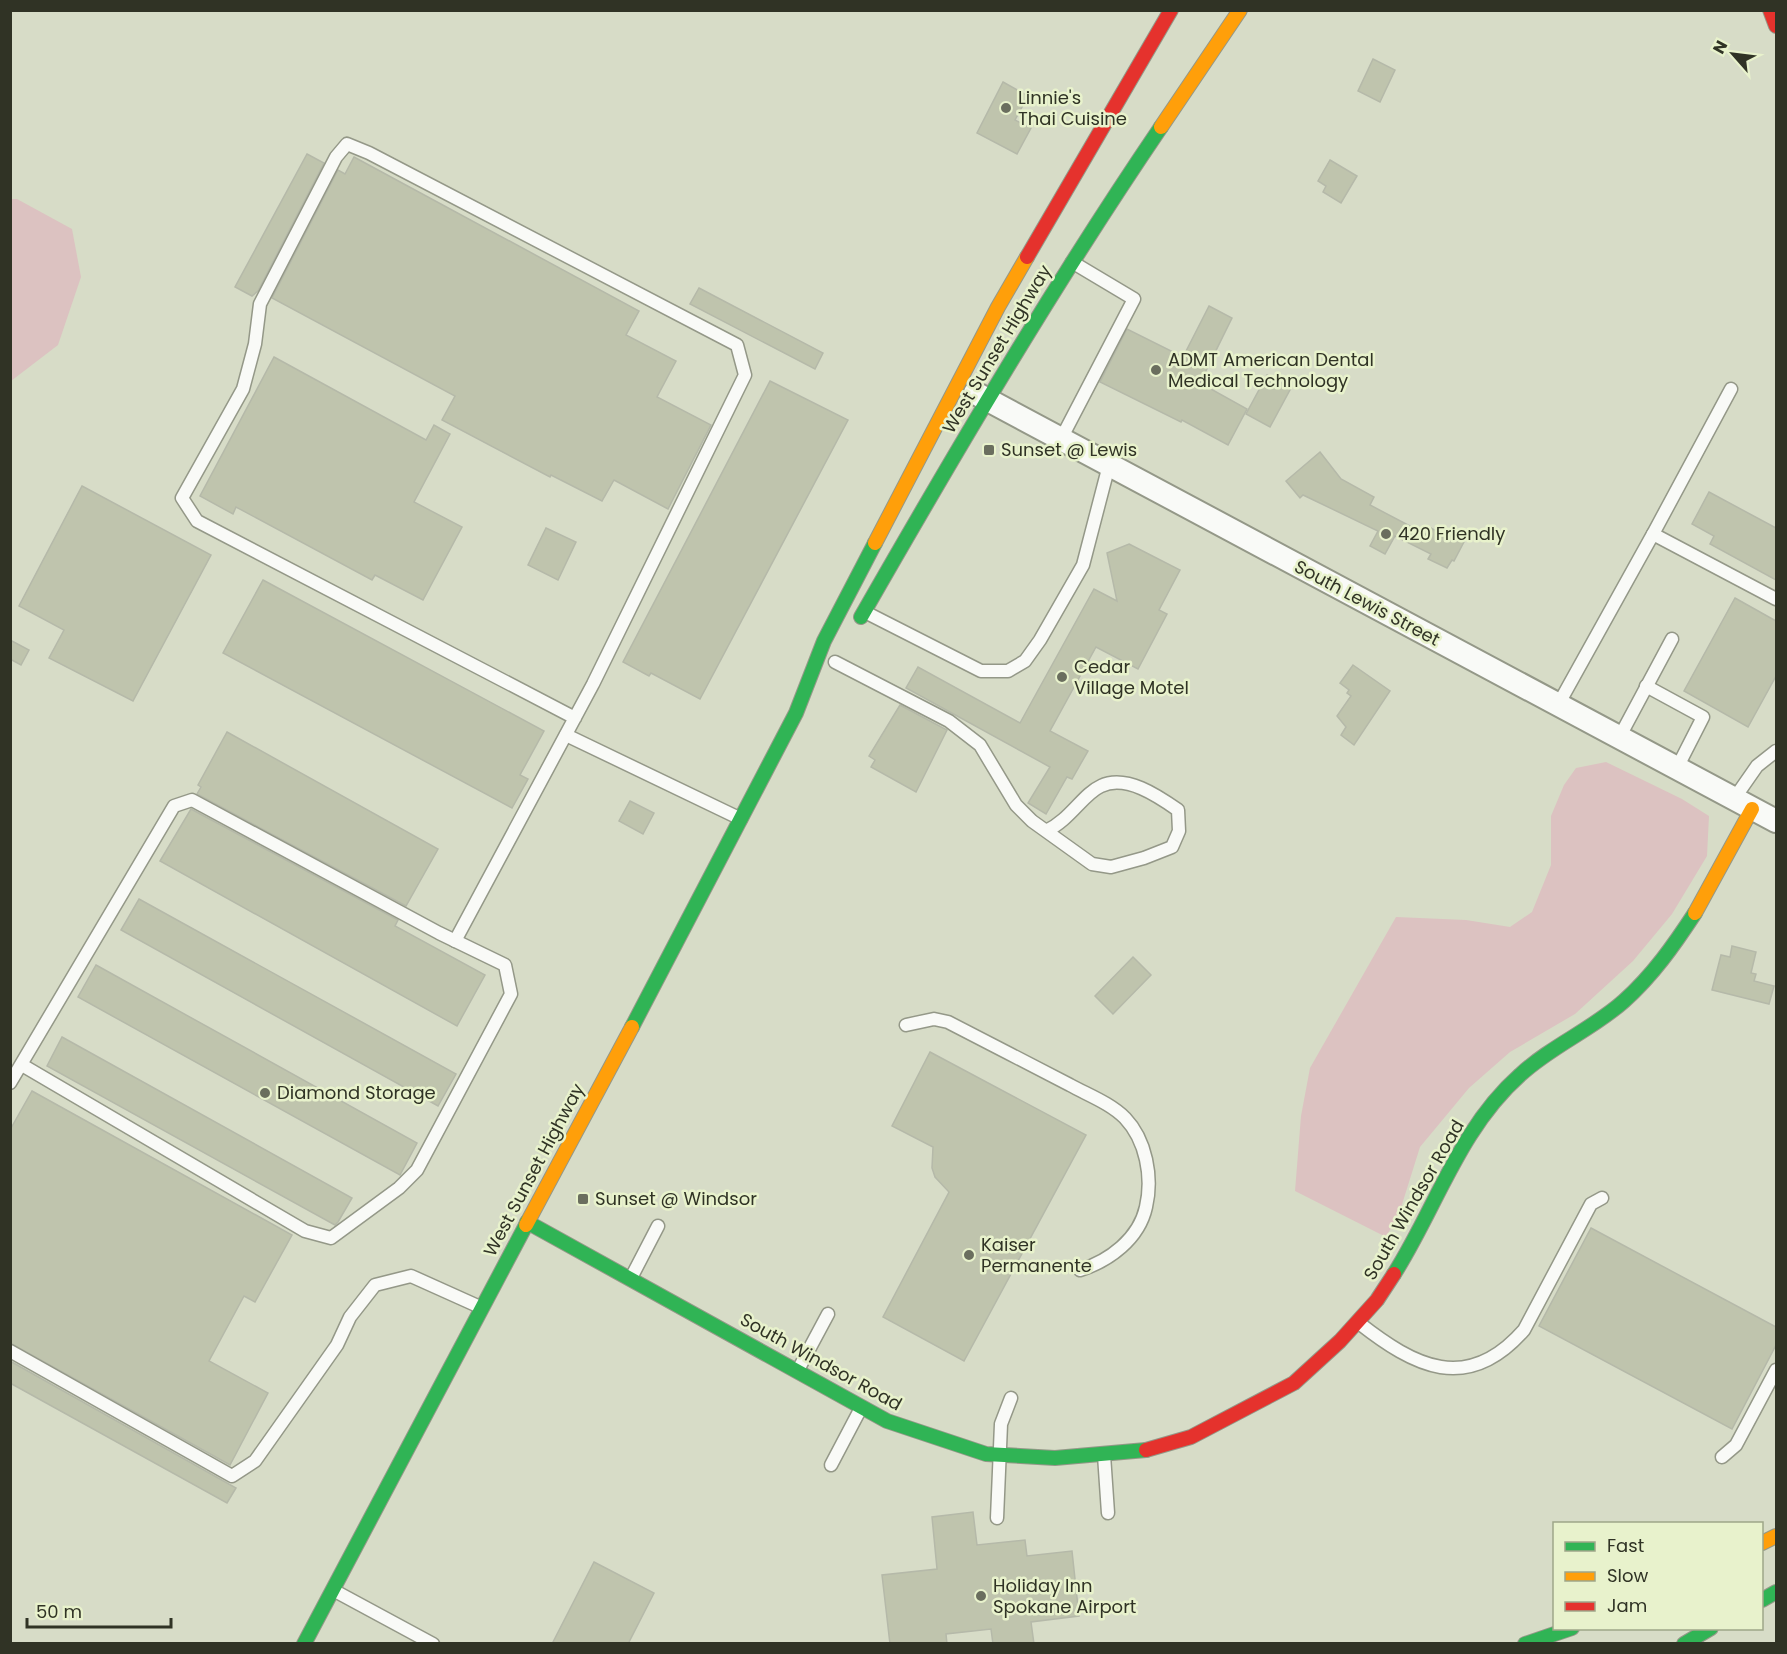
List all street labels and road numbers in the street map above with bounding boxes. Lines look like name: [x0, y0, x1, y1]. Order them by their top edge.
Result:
street label: West Sunset Highway: [936, 260, 1057, 438]
street label: South Lewis Street: [1290, 554, 1444, 652]
street label: West Sunset Highway: [477, 1079, 590, 1261]
street label: South Windsor Road: [1357, 1115, 1470, 1285]
street label: South Windsor Road: [736, 1307, 907, 1416]

